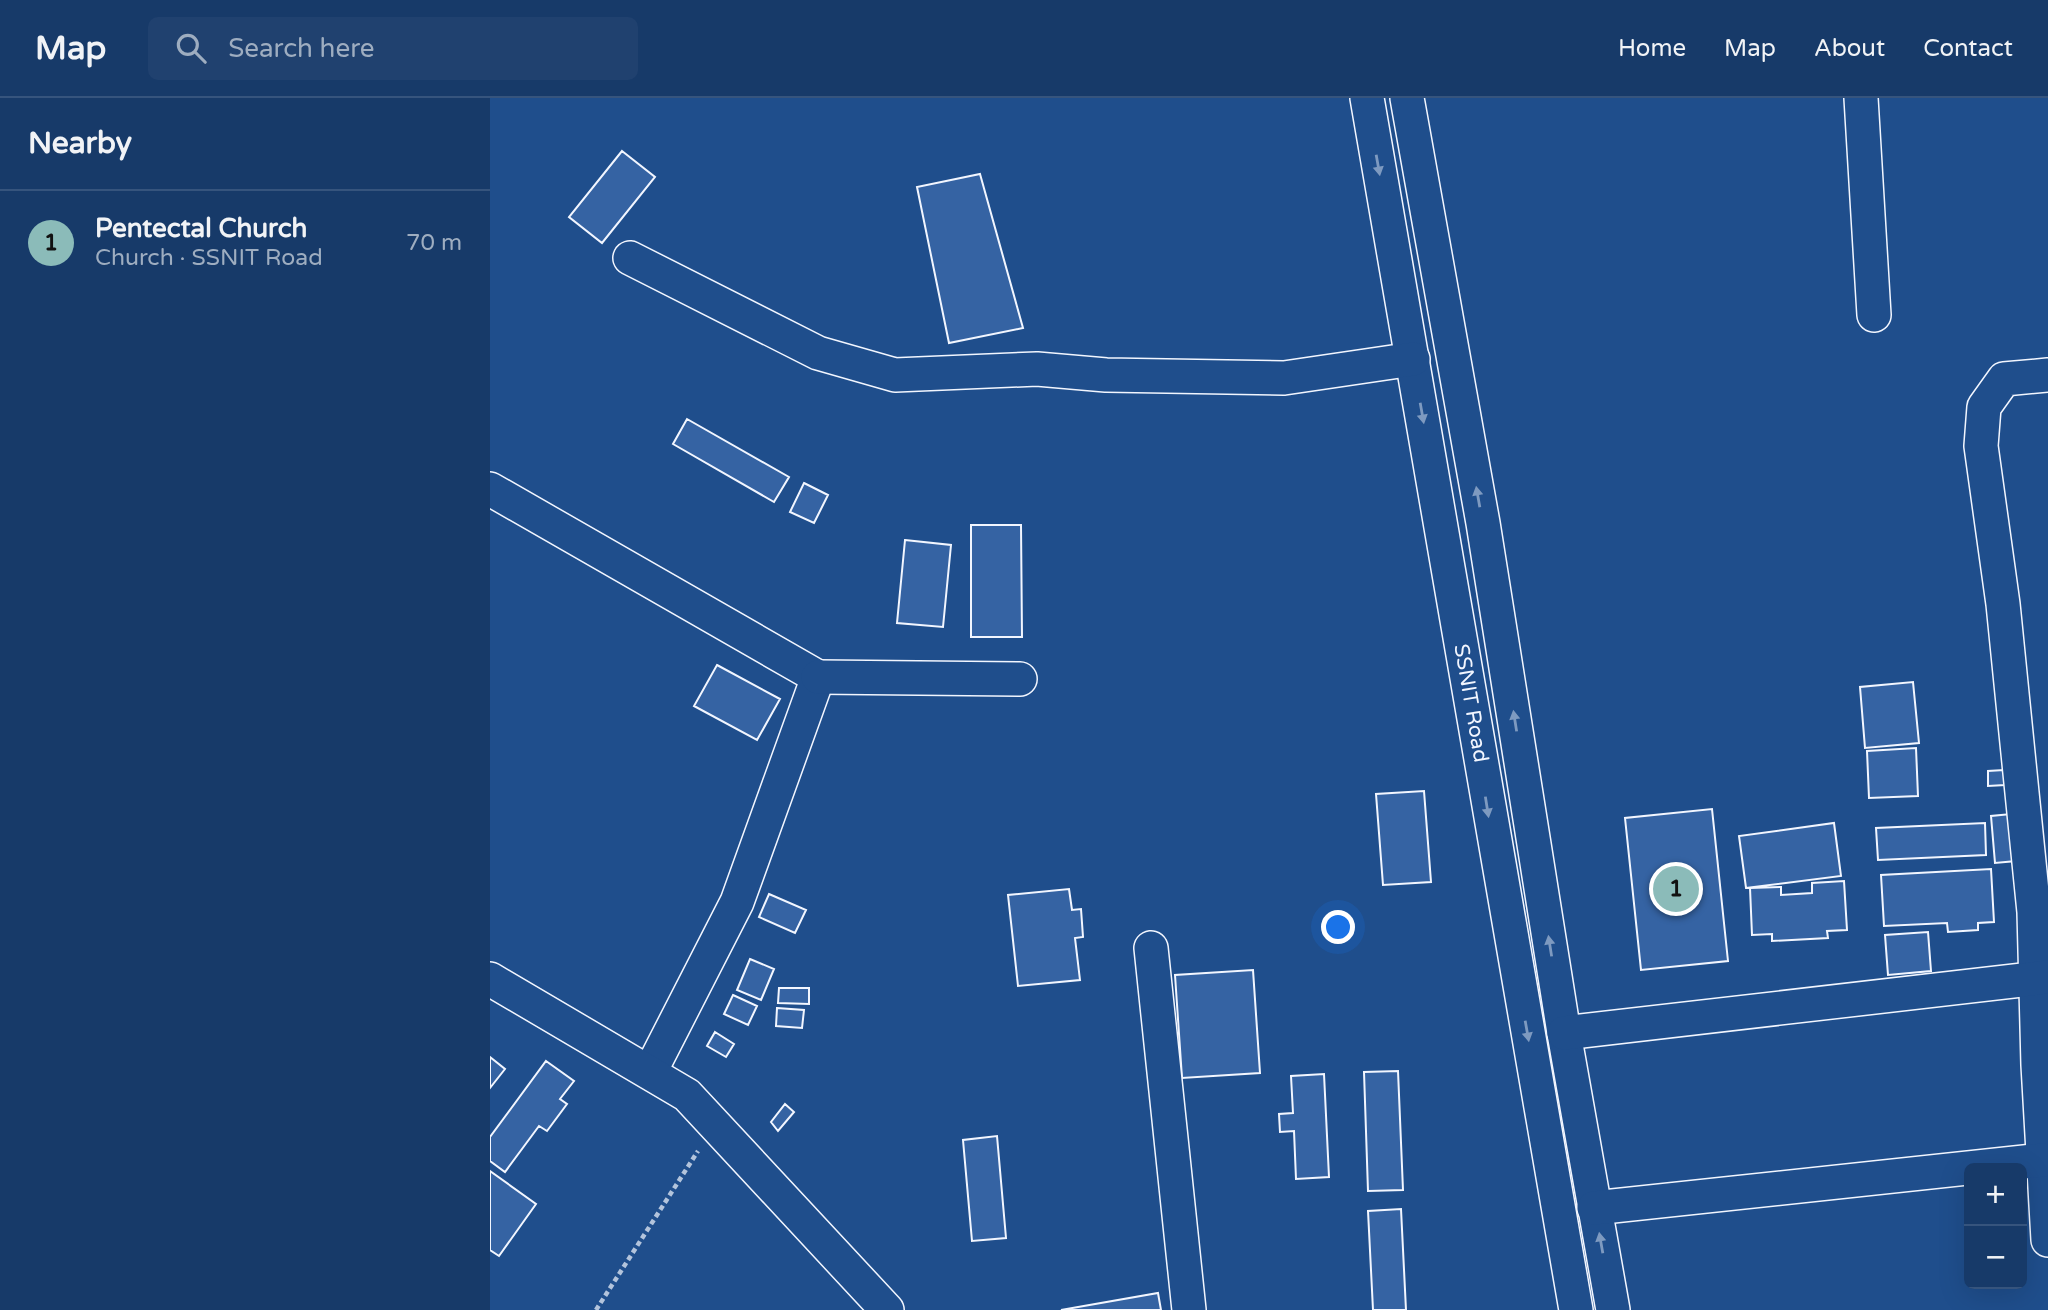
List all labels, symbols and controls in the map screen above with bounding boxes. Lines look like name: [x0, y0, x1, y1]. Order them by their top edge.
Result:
search box: [148, 17, 638, 80]
text: Map: [35, 29, 106, 68]
icon: search: [172, 29, 210, 67]
text: Search here: [228, 33, 374, 64]
text: Home: [1618, 34, 1686, 63]
text: Map: [1724, 34, 1776, 63]
text: About: [1814, 34, 1885, 63]
text: Contact: [1923, 34, 2013, 63]
text: Nearby: [28, 125, 132, 162]
one-way arrow: [1373, 154, 1384, 176]
text: Pentectal Church: [95, 213, 307, 244]
text: 1: [44, 229, 58, 257]
text: 70 m: [406, 229, 462, 257]
text: Church · SSNIT Road: [95, 244, 323, 272]
one-way arrow: [1417, 402, 1428, 424]
one-way arrow: [1473, 486, 1484, 508]
street label: SSNIT Road: [1448, 642, 1493, 764]
one-way arrow: [1509, 710, 1520, 732]
one-way arrow: [1482, 796, 1493, 818]
pin: 1: [1653, 863, 1699, 915]
your location: [1321, 910, 1355, 944]
one-way arrow: [1545, 935, 1556, 957]
one-way arrow: [1522, 1020, 1533, 1042]
map controls: [1964, 1163, 2027, 1289]
button: +: [1964, 1163, 2027, 1226]
button: −: [1964, 1226, 2027, 1289]
one-way arrow: [1595, 1232, 1606, 1254]

